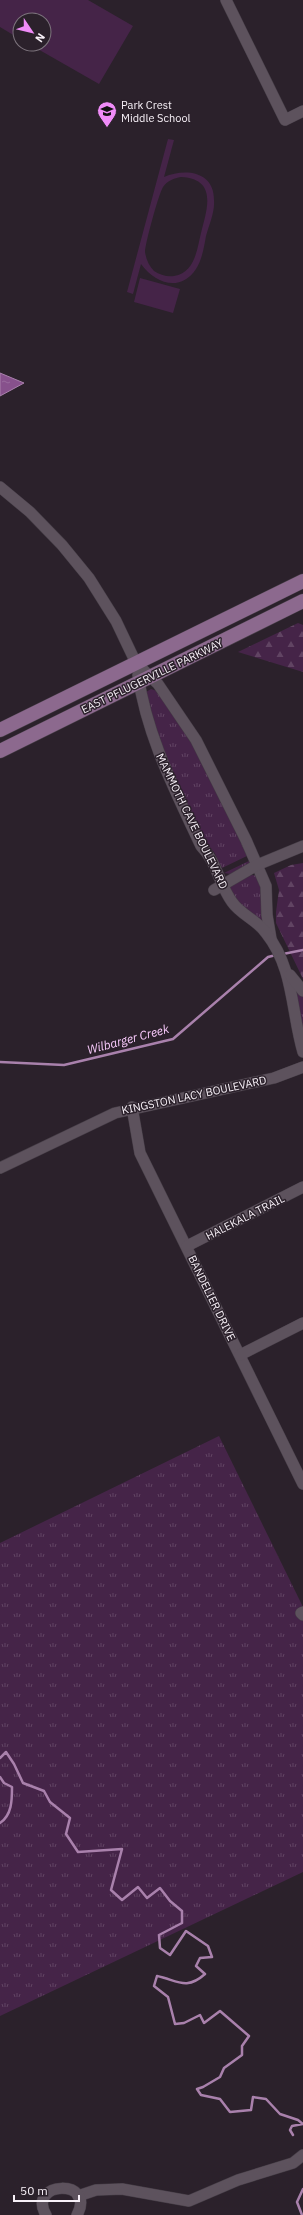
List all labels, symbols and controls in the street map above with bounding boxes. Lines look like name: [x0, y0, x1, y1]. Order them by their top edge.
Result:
north arrow: [12, 12, 52, 52]
text: N: [32, 30, 48, 45]
place label: Park Crest Middle School: [121, 98, 191, 125]
school or university icon: Park Crest Middle School: [96, 100, 118, 128]
street label: EAST PFLUGERVILLE PARKWAY: [79, 635, 226, 716]
street label: MAMMOTH CAVE BOULEVARD: [153, 751, 231, 891]
water label: Wilbarger Creek: [85, 1021, 171, 1057]
street label: KINGSTON LACY BOULEVARD: [120, 1073, 268, 1117]
street label: HALEKALA TRAIL: [203, 1191, 287, 1243]
street label: BANDELIER DRIVE: [185, 1253, 239, 1343]
scale bar: [14, 2177, 79, 2203]
text: 50 m: [20, 2183, 48, 2198]

